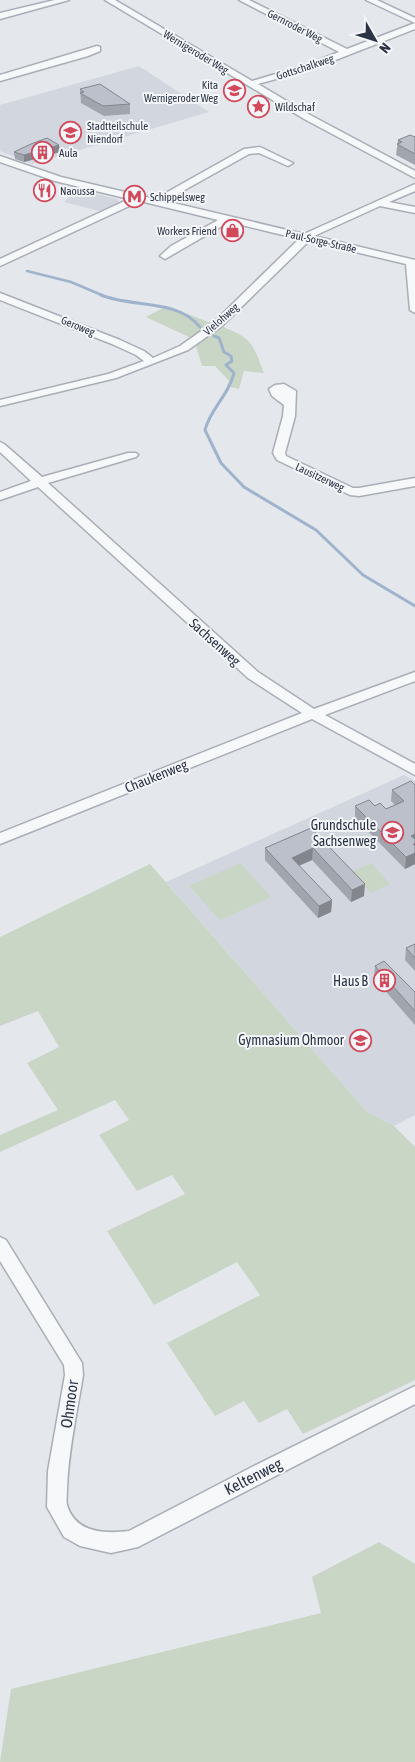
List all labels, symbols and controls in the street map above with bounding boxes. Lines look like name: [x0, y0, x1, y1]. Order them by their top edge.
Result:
street label: Gernroder Weg: [265, 7, 325, 45]
north arrow: [350, 15, 400, 65]
street label: Wernigeroder Weg: [161, 28, 231, 76]
text: N: [376, 40, 394, 56]
street label: Gottschalkweg: [275, 52, 335, 82]
place label: Kita Wernigeroder Weg: [144, 79, 218, 104]
school or university icon: Kita Wernigeroder Weg: [222, 79, 246, 103]
place icon: Wildschaf: [247, 95, 271, 119]
place label: Wildschaf: [275, 101, 315, 113]
school or university icon: Stadtteilschule Niendorf: [59, 120, 83, 144]
place label: Stadtteilschule Niendorf: [87, 120, 148, 145]
building icon: Aula: [31, 141, 55, 165]
place label: Aula: [59, 147, 78, 159]
restaurant icon: Naoussa: [32, 179, 56, 203]
place label: Naoussa: [60, 185, 95, 197]
metro station icon: Schippelsweg: [122, 185, 146, 209]
place label: Schippelsweg: [150, 191, 205, 203]
shop icon: Workers Friend: [221, 219, 245, 243]
place label: Workers Friend: [157, 225, 217, 237]
street label: Paul-Sorge-Straße: [284, 227, 358, 255]
street label: Vielohweg: [201, 300, 241, 337]
street label: Geroweg: [59, 314, 97, 338]
street label: Lausitzerweg: [294, 460, 347, 494]
street label: Sachsenweg: [186, 615, 244, 669]
street label: Chaukenweg: [122, 756, 190, 796]
place label: Grundschule Sachsenweg: [311, 817, 376, 849]
school or university icon: Grundschule Sachsenweg: [380, 821, 404, 845]
building icon: Haus B: [372, 969, 396, 993]
place label: Haus B: [333, 973, 368, 989]
school or university icon: Gymnasium Ohmoor: [348, 1028, 372, 1052]
place label: Gymnasium Ohmoor: [238, 1032, 345, 1048]
street label: Ohmoor: [57, 1379, 81, 1429]
street label: Keltenweg: [221, 1454, 285, 1499]

